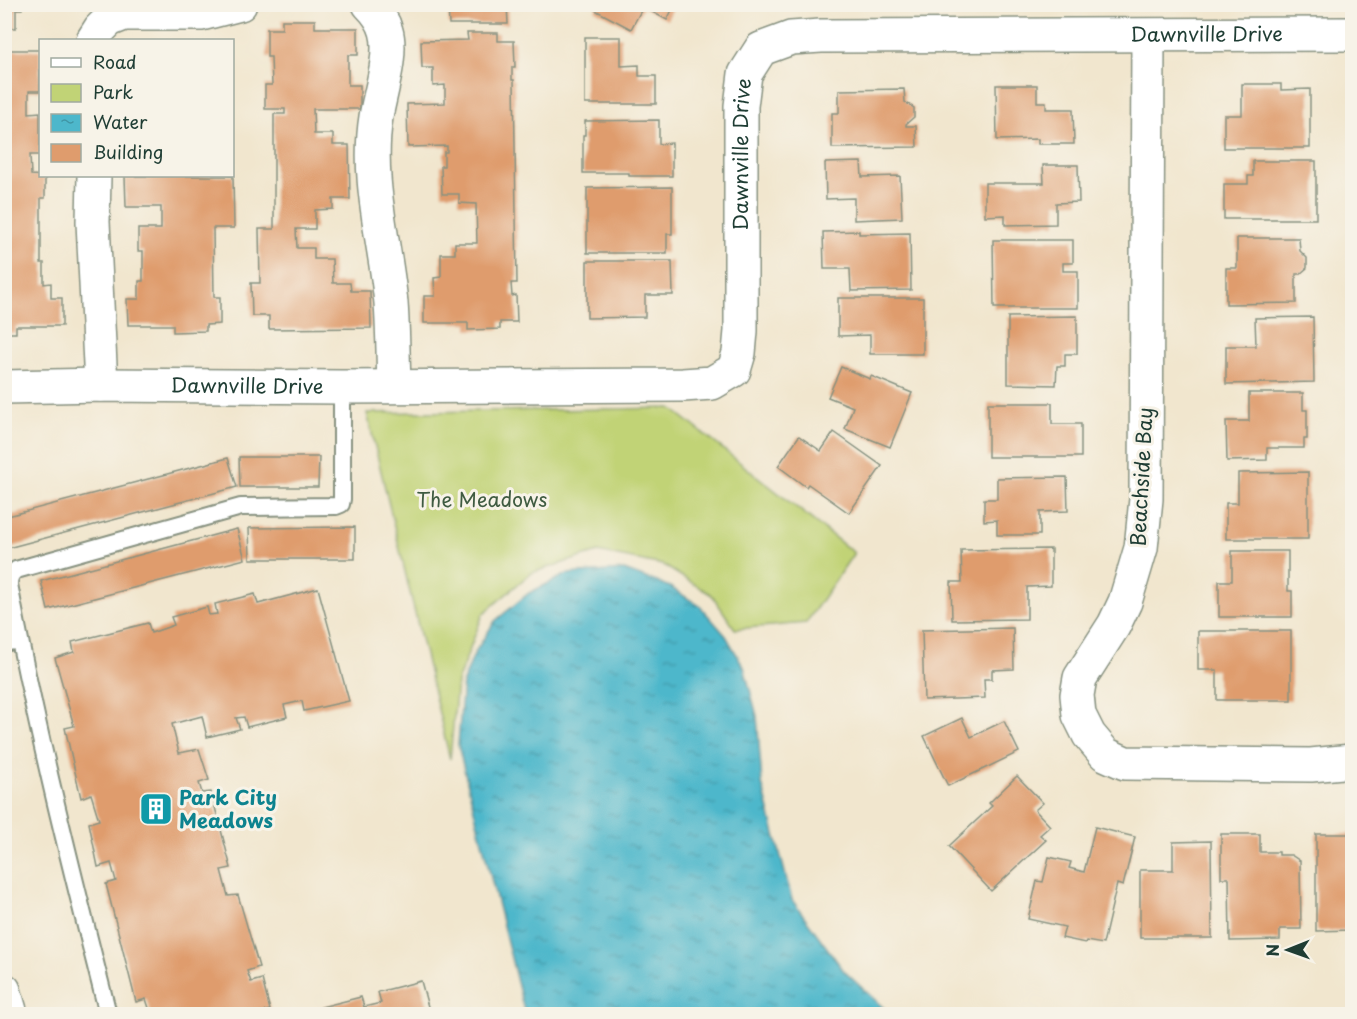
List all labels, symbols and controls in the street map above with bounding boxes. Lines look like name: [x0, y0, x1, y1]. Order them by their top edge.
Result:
street label: Dawnville Drive: [1130, 18, 1283, 49]
legend: [39, 39, 234, 177]
text: Road: [93, 48, 137, 75]
street label: Dawnville Drive: [725, 76, 758, 231]
text: Park: [93, 78, 133, 105]
text: Water: [93, 108, 148, 135]
text: Building: [93, 138, 163, 165]
street label: Dawnville Drive: [170, 370, 323, 401]
street label: Beachside Bay: [1122, 407, 1160, 547]
park label: The Meadows: [417, 484, 547, 514]
place label: Park City Meadows: [179, 782, 277, 835]
building icon: Park City Meadows: [138, 791, 174, 827]
north arrow: [1258, 920, 1318, 980]
text: N: [1260, 944, 1284, 957]

